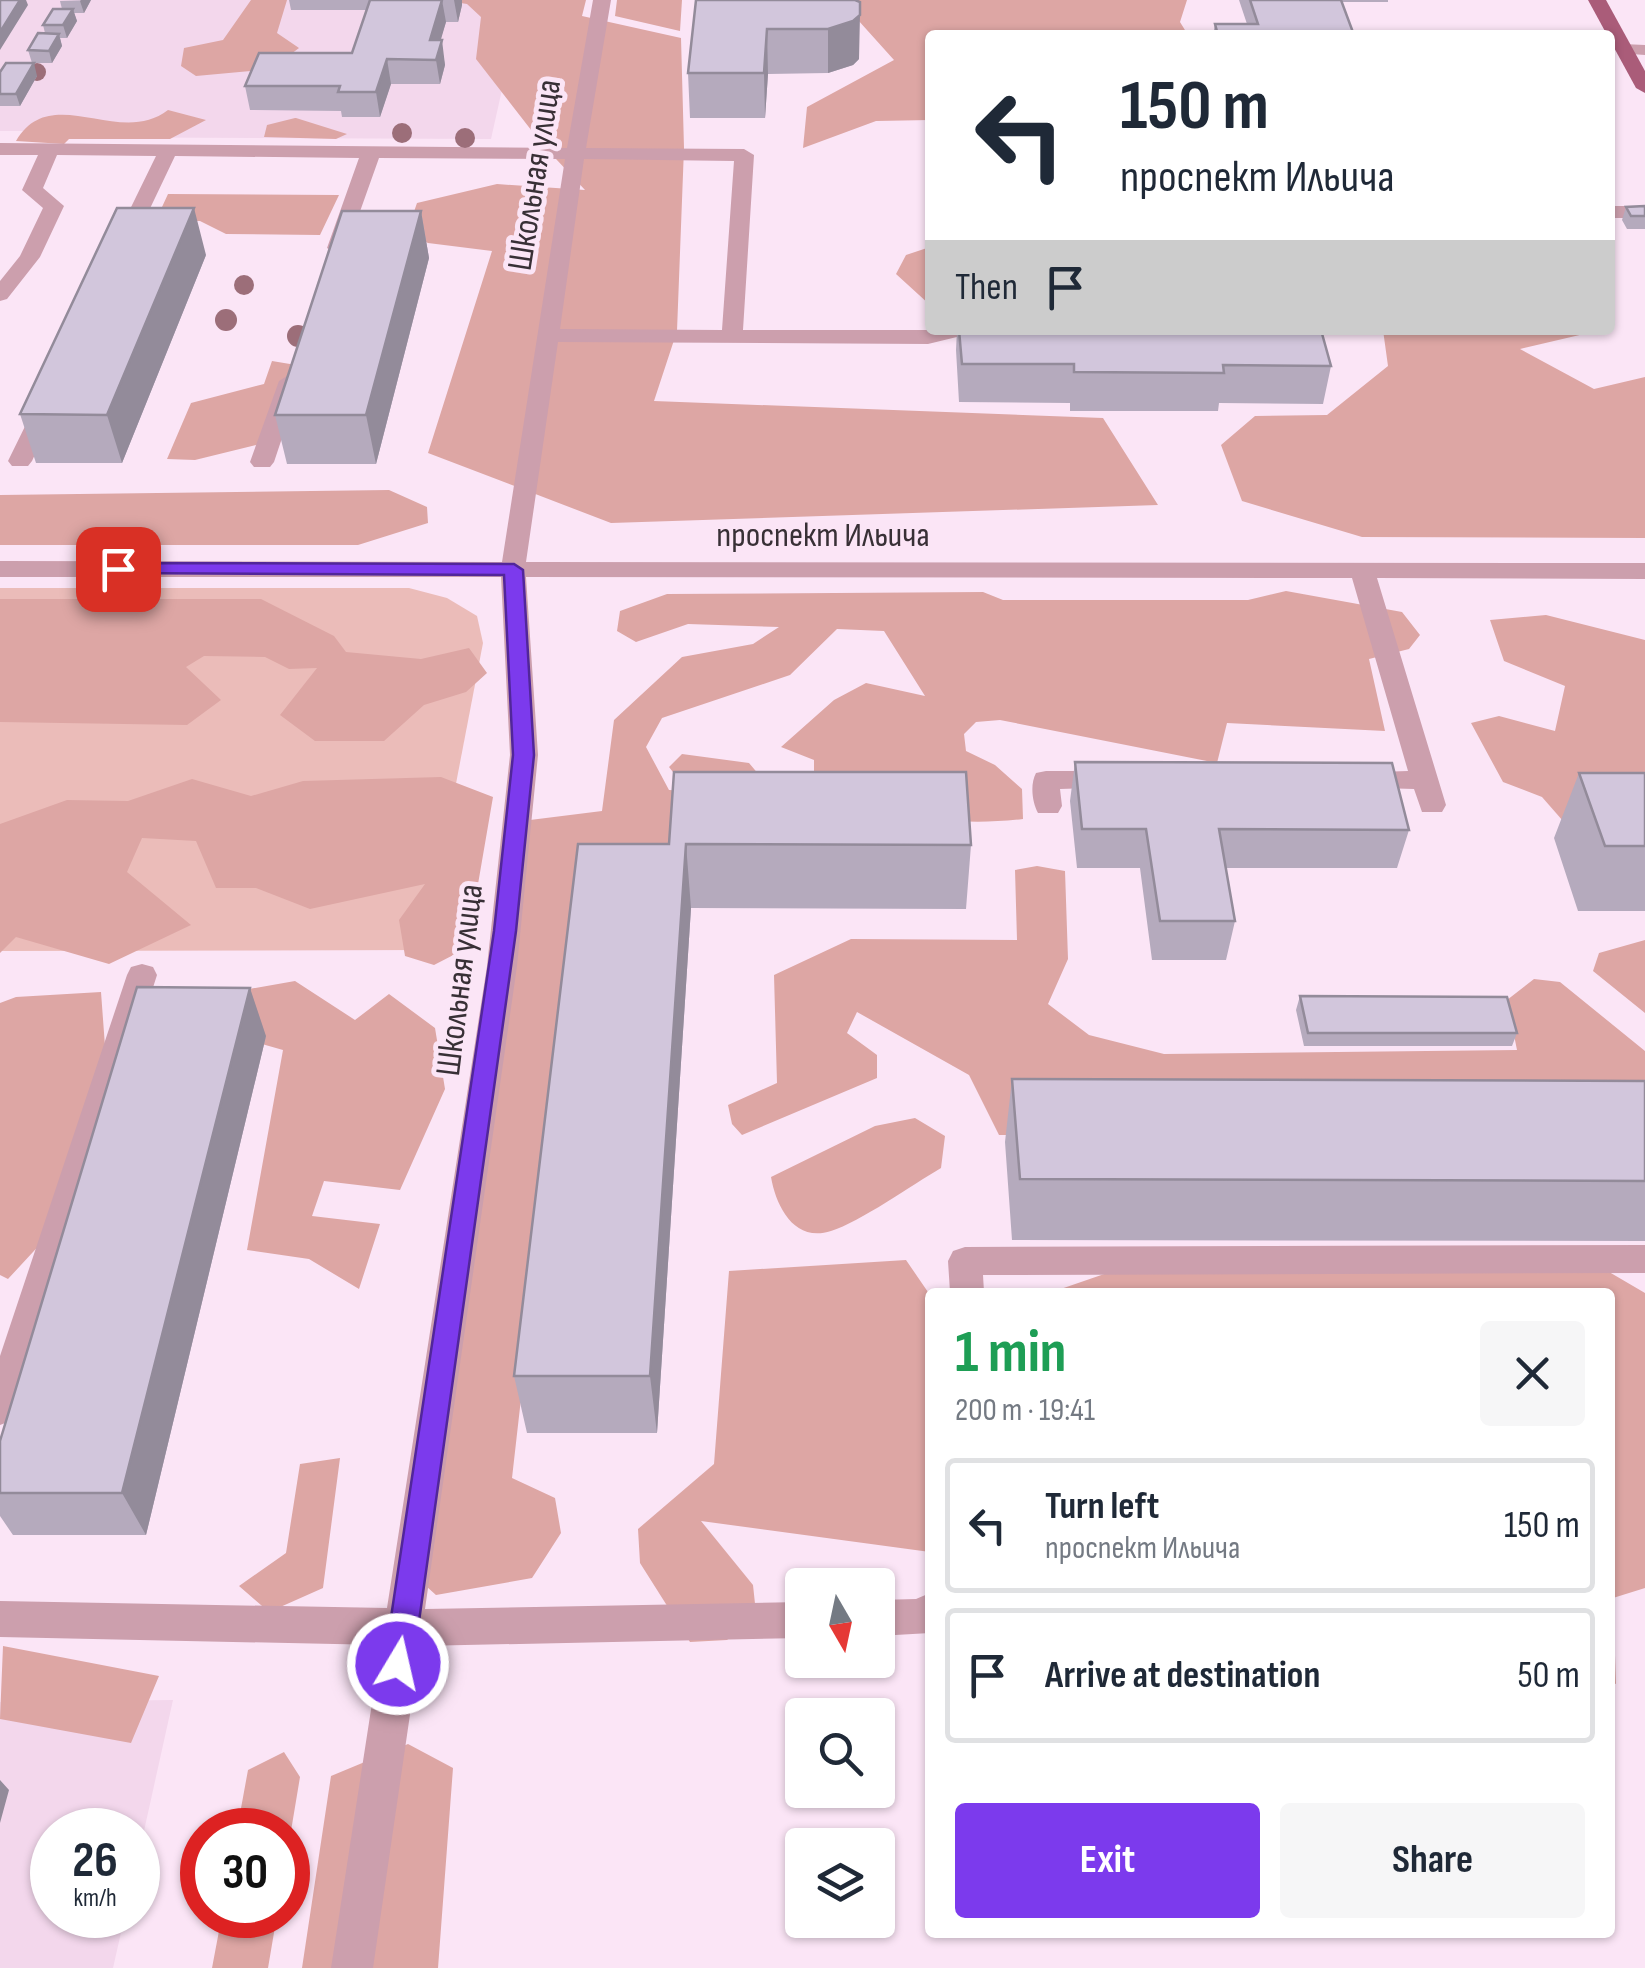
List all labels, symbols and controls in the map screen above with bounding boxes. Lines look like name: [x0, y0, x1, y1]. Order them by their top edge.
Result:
text: 150 m: [1120, 65, 1269, 149]
icon: left: [955, 70, 1085, 200]
street label: Школьная улица: [499, 76, 571, 274]
text: проспект Ильича: [1120, 150, 1395, 205]
icon: arrive: [1038, 260, 1093, 315]
text: Then: [955, 265, 1018, 310]
street label: проспект Ильича: [716, 514, 930, 557]
pin: [76, 527, 161, 612]
icon: arrive: [91, 542, 146, 597]
street label: Школьная улица: [427, 882, 493, 1078]
text: 1 min: [955, 1317, 1067, 1389]
button: close: [1480, 1321, 1585, 1426]
text: 200 m · 19:41: [955, 1391, 1095, 1430]
text: Turn left: [1045, 1484, 1159, 1529]
icon: left: [960, 1498, 1015, 1553]
text: 150 m: [1504, 1503, 1580, 1548]
text: проспект Ильича: [1045, 1529, 1240, 1568]
north arrow: [785, 1568, 895, 1678]
map controls: [785, 1568, 895, 1938]
position arrow: [346, 1612, 450, 1716]
icon: arrive: [960, 1648, 1015, 1703]
text: Arrive at destination: [1045, 1653, 1320, 1698]
text: 50 m: [1517, 1653, 1580, 1698]
button: search: [785, 1698, 895, 1808]
button: Exit: [955, 1803, 1260, 1918]
button: Share: [1280, 1803, 1585, 1918]
speed limit sign: 30: [180, 1808, 310, 1938]
button: layers: [785, 1828, 895, 1938]
text: 26: [72, 1831, 118, 1891]
text: km/h: [73, 1883, 117, 1914]

